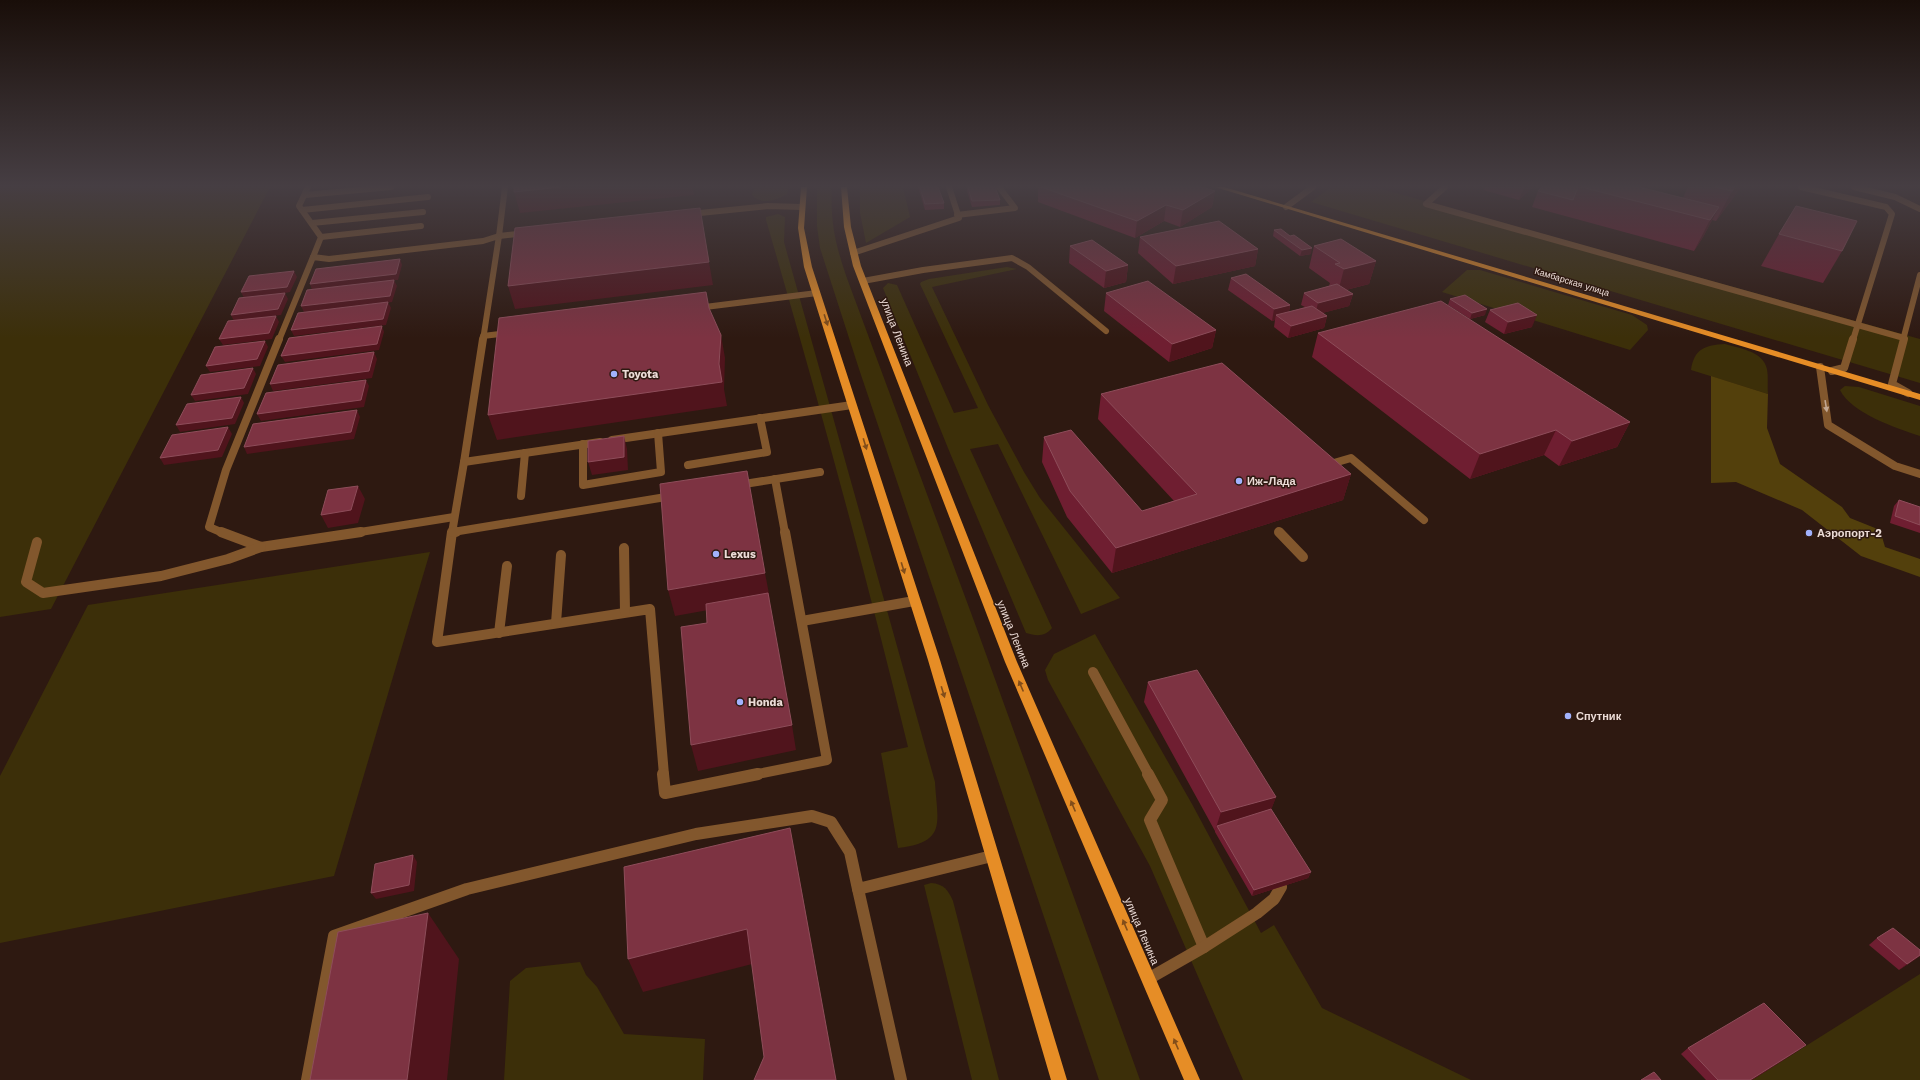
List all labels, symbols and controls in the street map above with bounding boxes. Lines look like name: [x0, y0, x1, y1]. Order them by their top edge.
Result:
street label: Камбарская улица: [1533, 266, 1611, 298]
street label: улица Ленина: [878, 296, 916, 369]
one-way arrow: [823, 315, 829, 327]
place label: Toyota: [622, 368, 659, 381]
marker: Toyota: [609, 369, 619, 379]
one-way arrow: [1823, 400, 1829, 412]
one-way arrow: [862, 439, 868, 451]
place label: Иж-Лада: [1247, 475, 1297, 488]
marker: Иж-Лада: [1234, 476, 1244, 486]
place label: Аэропорт-2: [1817, 527, 1882, 540]
marker: Аэропорт-2: [1804, 528, 1814, 538]
place label: Lexus: [724, 548, 756, 561]
marker: Lexus: [711, 549, 721, 559]
one-way arrow: [900, 563, 906, 575]
street label: улица Ленина: [994, 598, 1033, 671]
one-way arrow: [1018, 681, 1024, 692]
one-way arrow: [940, 687, 946, 699]
place label: Honda: [748, 696, 783, 709]
marker: Honda: [735, 697, 745, 707]
place label: Спутник: [1576, 710, 1622, 723]
marker: Спутник: [1563, 711, 1573, 721]
one-way arrow: [1070, 800, 1076, 811]
street label: улица Ленина: [1122, 896, 1162, 968]
one-way arrow: [1121, 918, 1127, 930]
one-way arrow: [1173, 1039, 1179, 1050]

